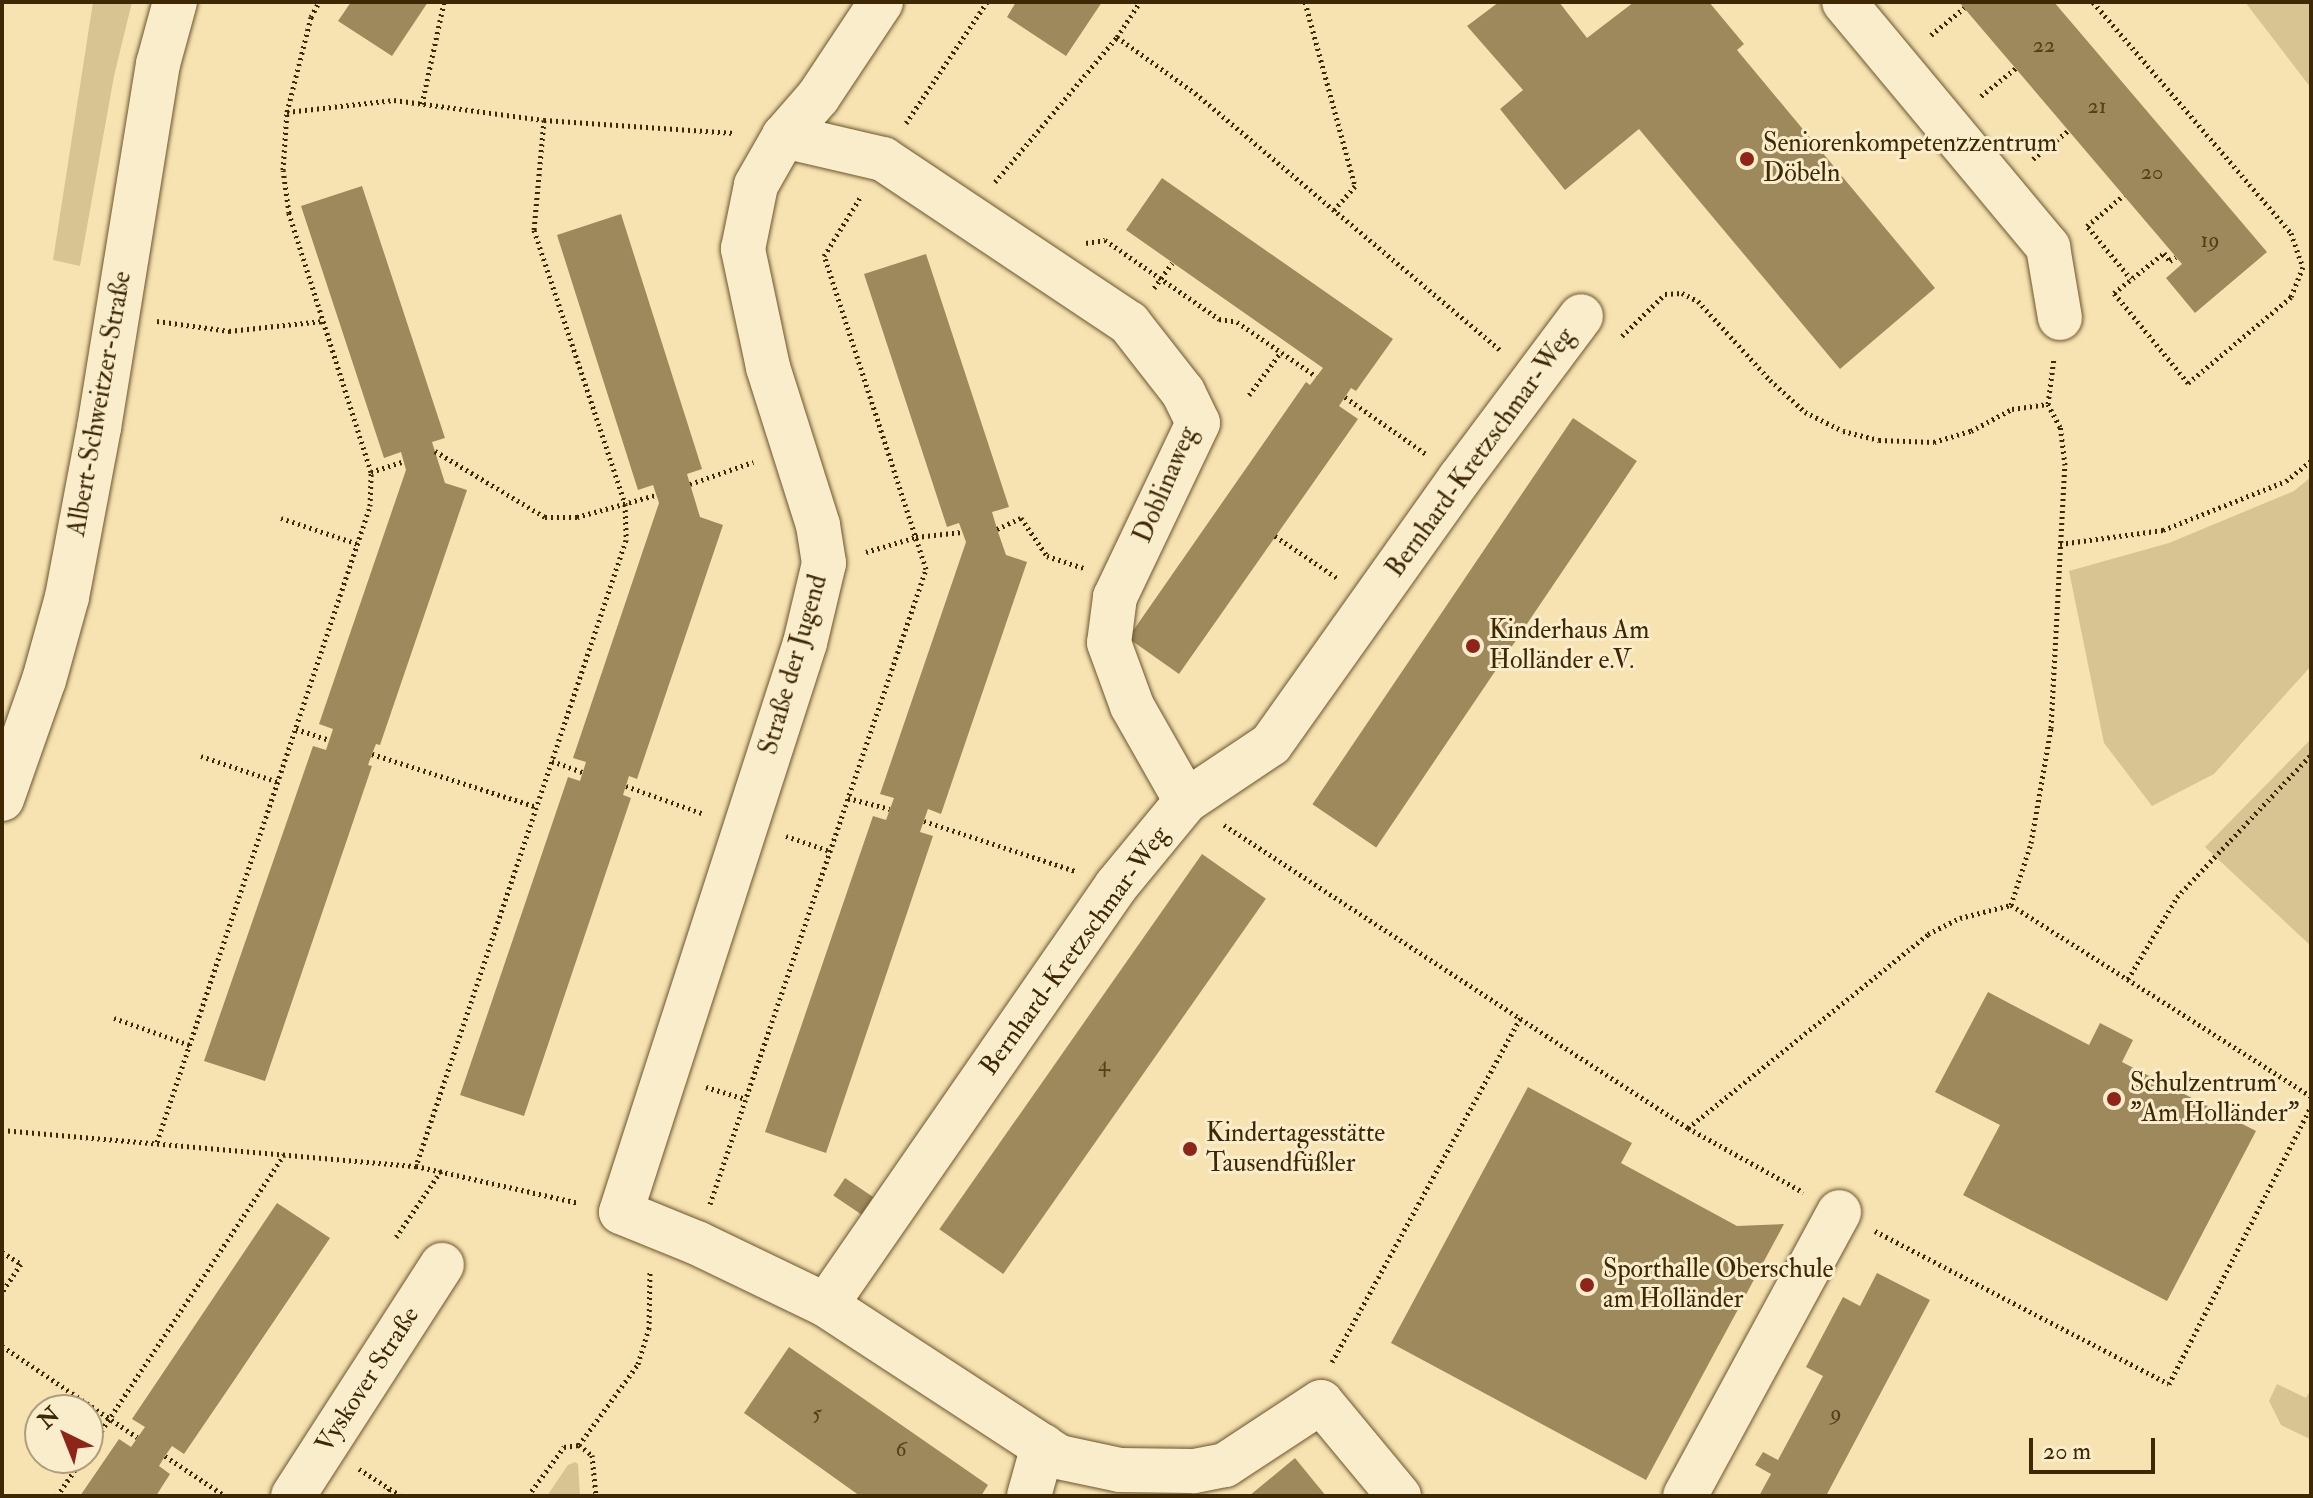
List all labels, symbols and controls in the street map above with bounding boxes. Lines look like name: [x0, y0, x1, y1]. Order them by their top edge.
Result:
house number: 22: [2033, 33, 2055, 59]
house number: 21: [2087, 94, 2107, 120]
place label: Seniorenkompetenzzentrum Döbeln: [1763, 128, 2057, 190]
marker: Seniorenkompetenzzentrum Döbeln: [1738, 150, 1756, 168]
house number: 20: [2141, 160, 2163, 186]
house number: 19: [2200, 228, 2220, 254]
street label: Albert-Schweitzer-Straße: [61, 269, 139, 539]
street label: Bernhard-Kretzschmar-Weg: [1380, 322, 1582, 584]
street label: Doblinaweg: [1128, 422, 1204, 548]
street label: Straße der Jugend: [753, 571, 835, 759]
place label: Kinderhaus Am Holländer e.V.: [1489, 615, 1650, 676]
marker: Kinderhaus Am Holländer e.V.: [1464, 637, 1482, 655]
street label: Bernhard-Kretzschmar-Weg: [974, 820, 1176, 1082]
house number: 4: [1098, 1052, 1110, 1078]
place label: Schulzentrum "Am Holländer": [2130, 1068, 2299, 1130]
marker: Schulzentrum "Am Holländer": [2105, 1090, 2123, 1108]
place label: Kindertagesstätte Tausendfüßler: [1206, 1118, 1385, 1180]
marker: Kindertagesstätte Tausendfüßler: [1181, 1140, 1199, 1158]
place label: Sporthalle Oberschule am Holländer: [1603, 1254, 1833, 1316]
marker: Sporthalle Oberschule am Holländer: [1578, 1276, 1596, 1294]
street label: Vyskover Straße: [309, 1301, 427, 1459]
north arrow: [24, 1394, 104, 1474]
text: N: [32, 1401, 66, 1435]
house number: 5: [812, 1401, 822, 1427]
house number: 9: [1830, 1401, 1842, 1427]
scale bar: [2033, 1422, 2159, 1472]
text: 20 m: [2043, 1436, 2091, 1467]
house number: 6: [895, 1437, 907, 1463]

